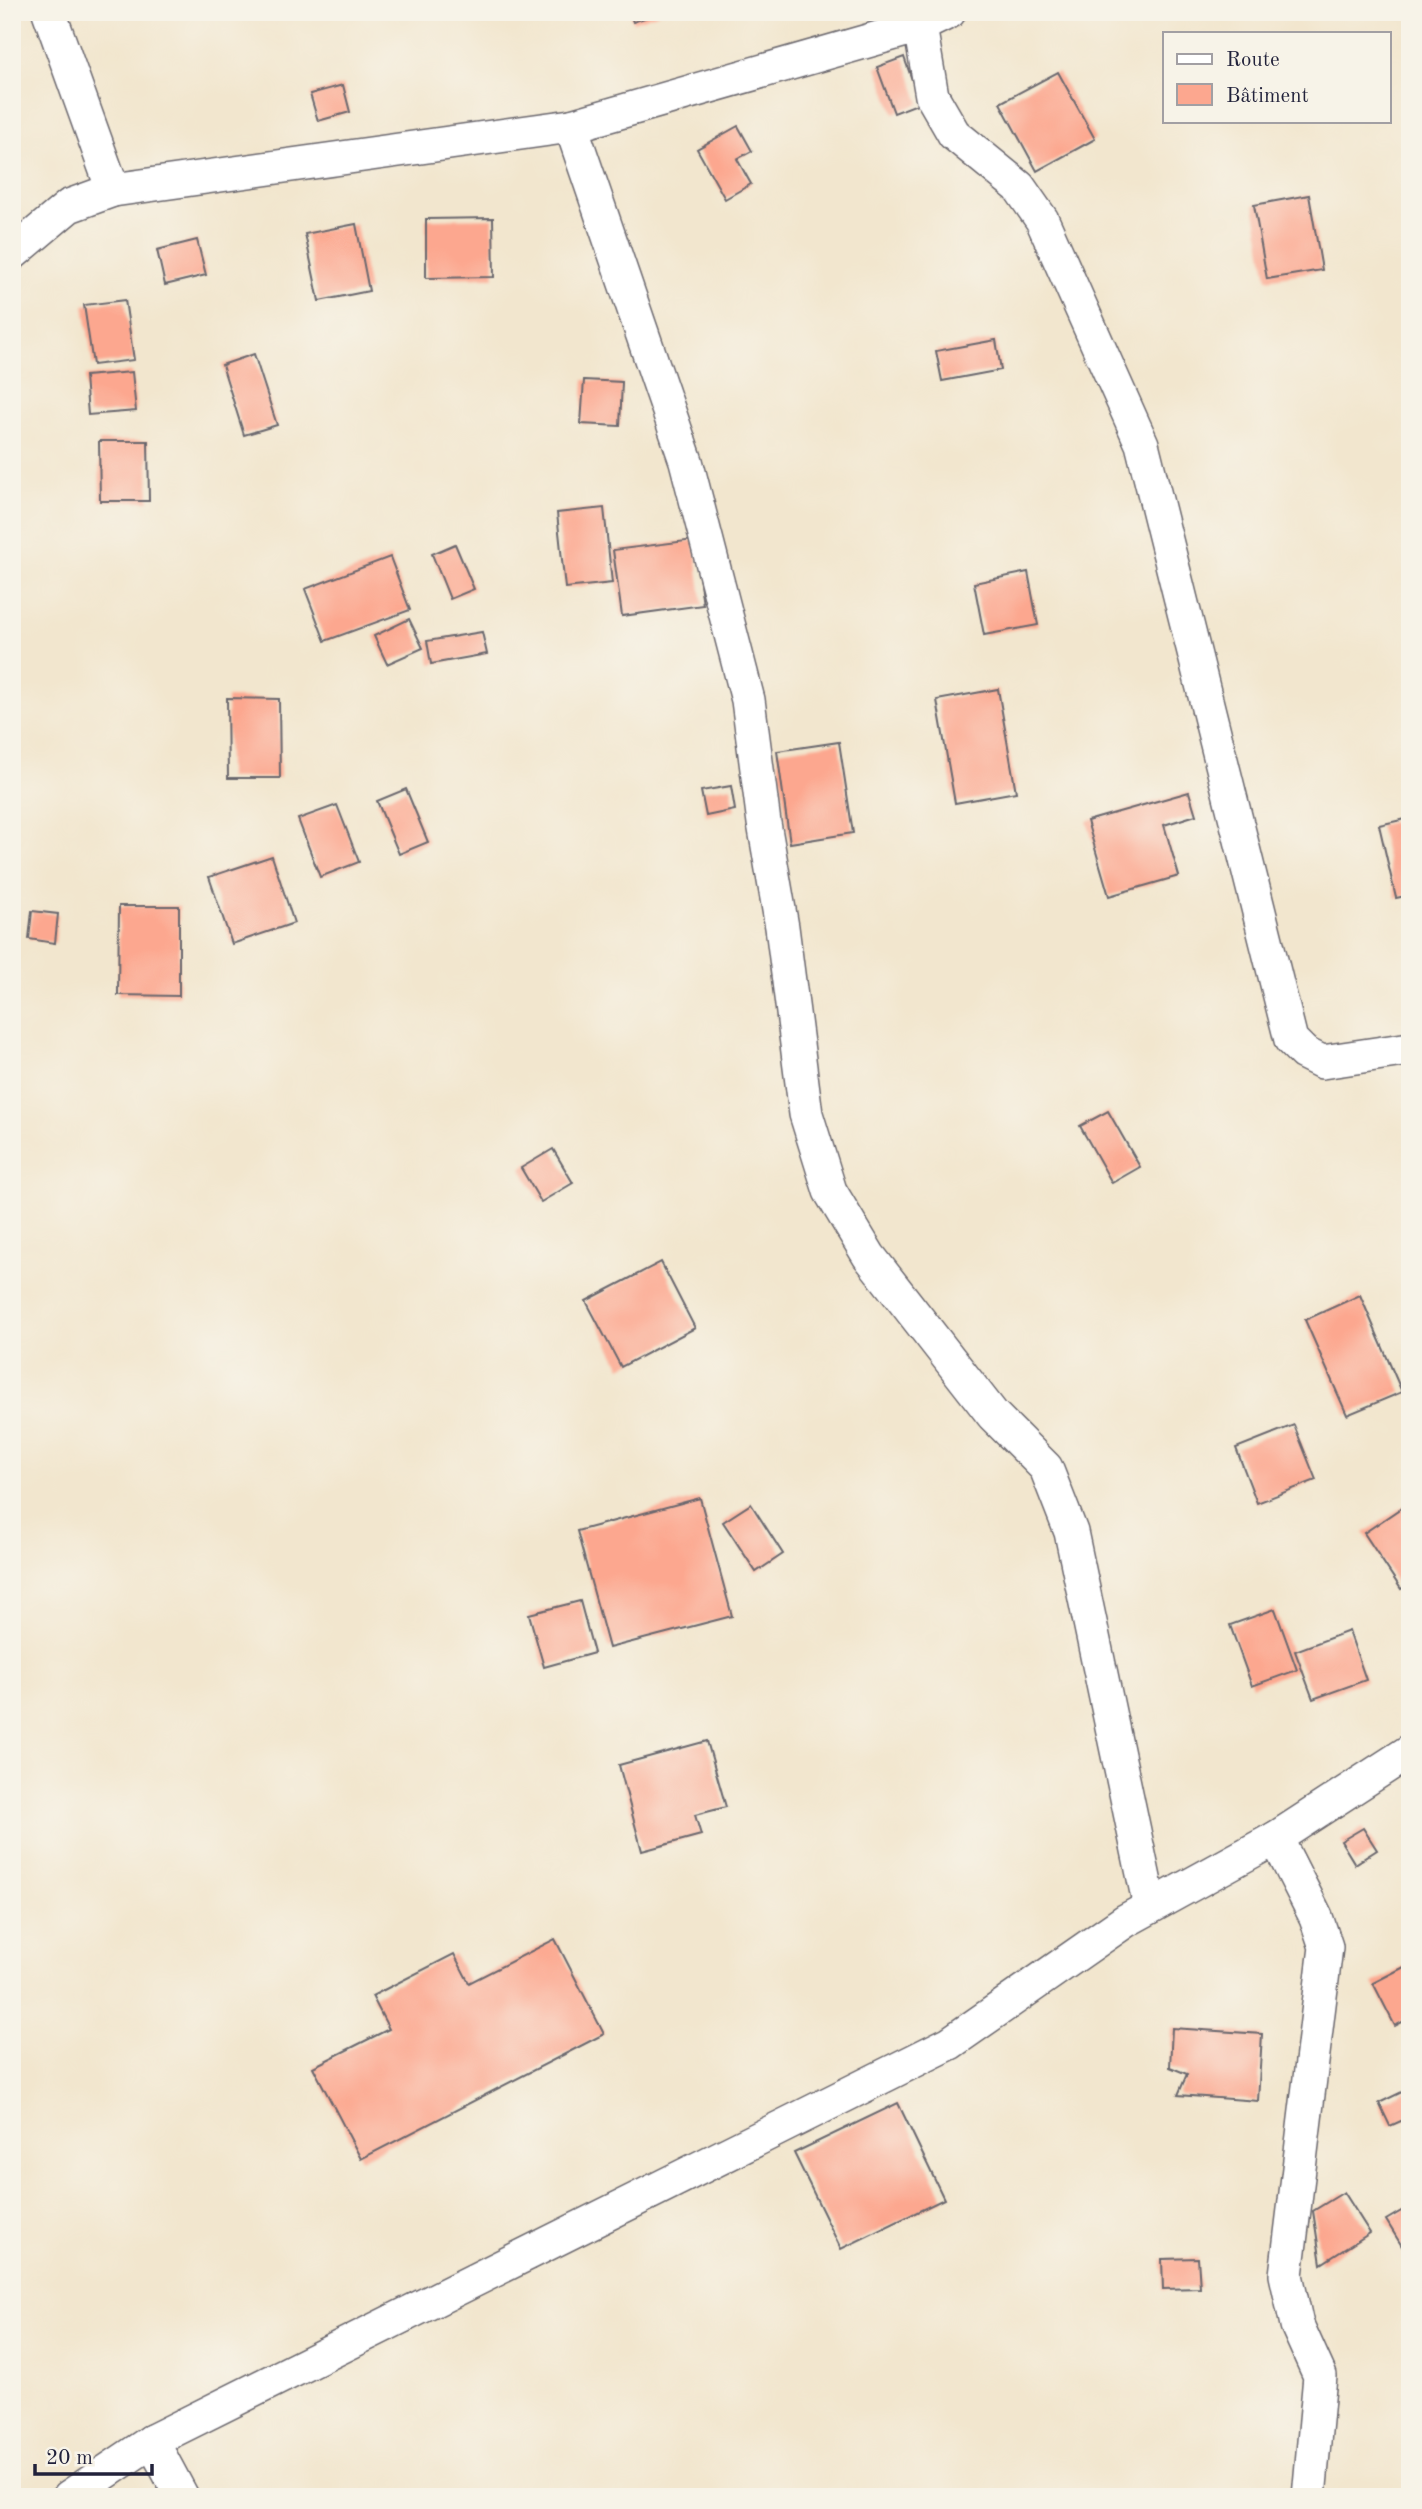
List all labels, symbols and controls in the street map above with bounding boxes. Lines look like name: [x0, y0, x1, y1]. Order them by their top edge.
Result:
legend: [1163, 32, 1390, 122]
text: Route: [1226, 50, 1280, 71]
text: Bâtiment: [1226, 86, 1309, 107]
scale bar: [35, 2432, 152, 2476]
text: 20 m: [46, 2448, 93, 2469]

